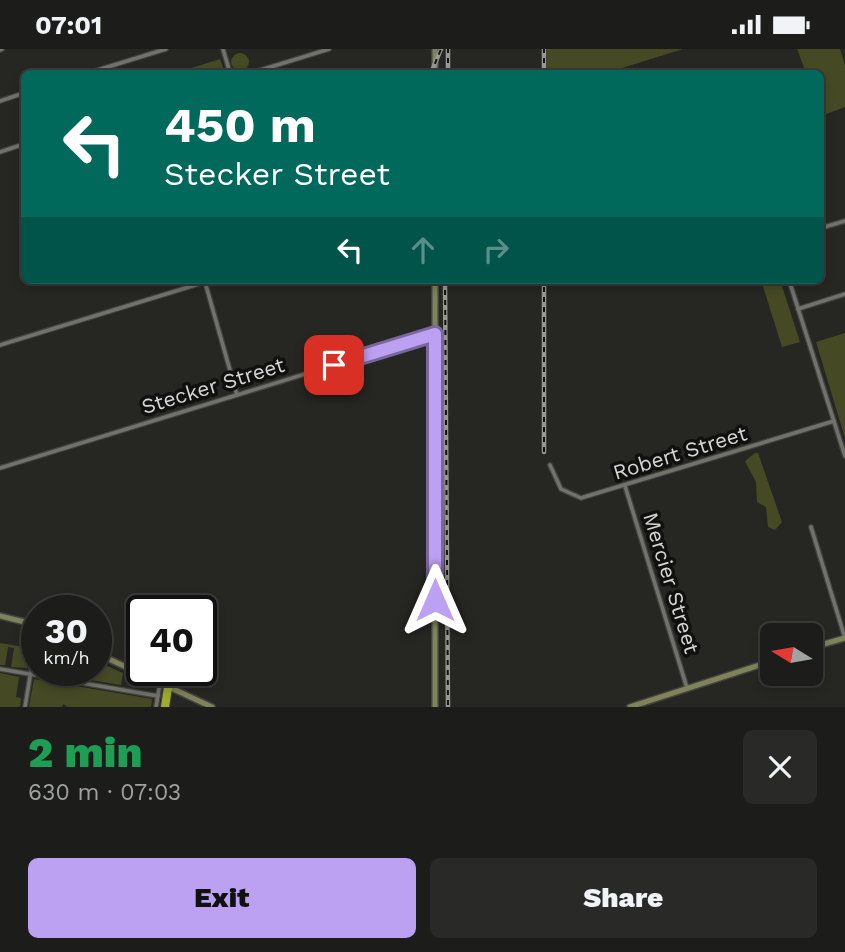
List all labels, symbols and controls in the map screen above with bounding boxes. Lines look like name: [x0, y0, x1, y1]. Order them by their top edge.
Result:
text: 07:01: [35, 10, 102, 40]
text: 450 m: [164, 96, 316, 154]
icon: left: [49, 98, 140, 189]
text: Stecker Street: [164, 155, 390, 193]
icon: left: [331, 231, 369, 269]
icon: ahead: [404, 231, 442, 269]
icon: right: [477, 231, 515, 269]
pin: [304, 335, 364, 395]
icon: arrive: [315, 346, 353, 384]
street label: Stecker Street: [138, 352, 288, 419]
street label: Robert Street: [610, 420, 750, 485]
street label: Mercier Street: [638, 509, 705, 657]
position arrow: [398, 563, 472, 637]
speed limit sign: 40: [126, 595, 217, 686]
text: 30: [45, 610, 88, 652]
north arrow: [760, 623, 822, 686]
map controls: [760, 623, 823, 686]
text: km/h: [43, 647, 90, 668]
text: 2 min: [28, 728, 142, 777]
button: close: [743, 730, 817, 804]
text: 630 m · 07:03: [28, 779, 181, 806]
button: Exit: [28, 858, 416, 938]
button: Share: [430, 858, 817, 938]

